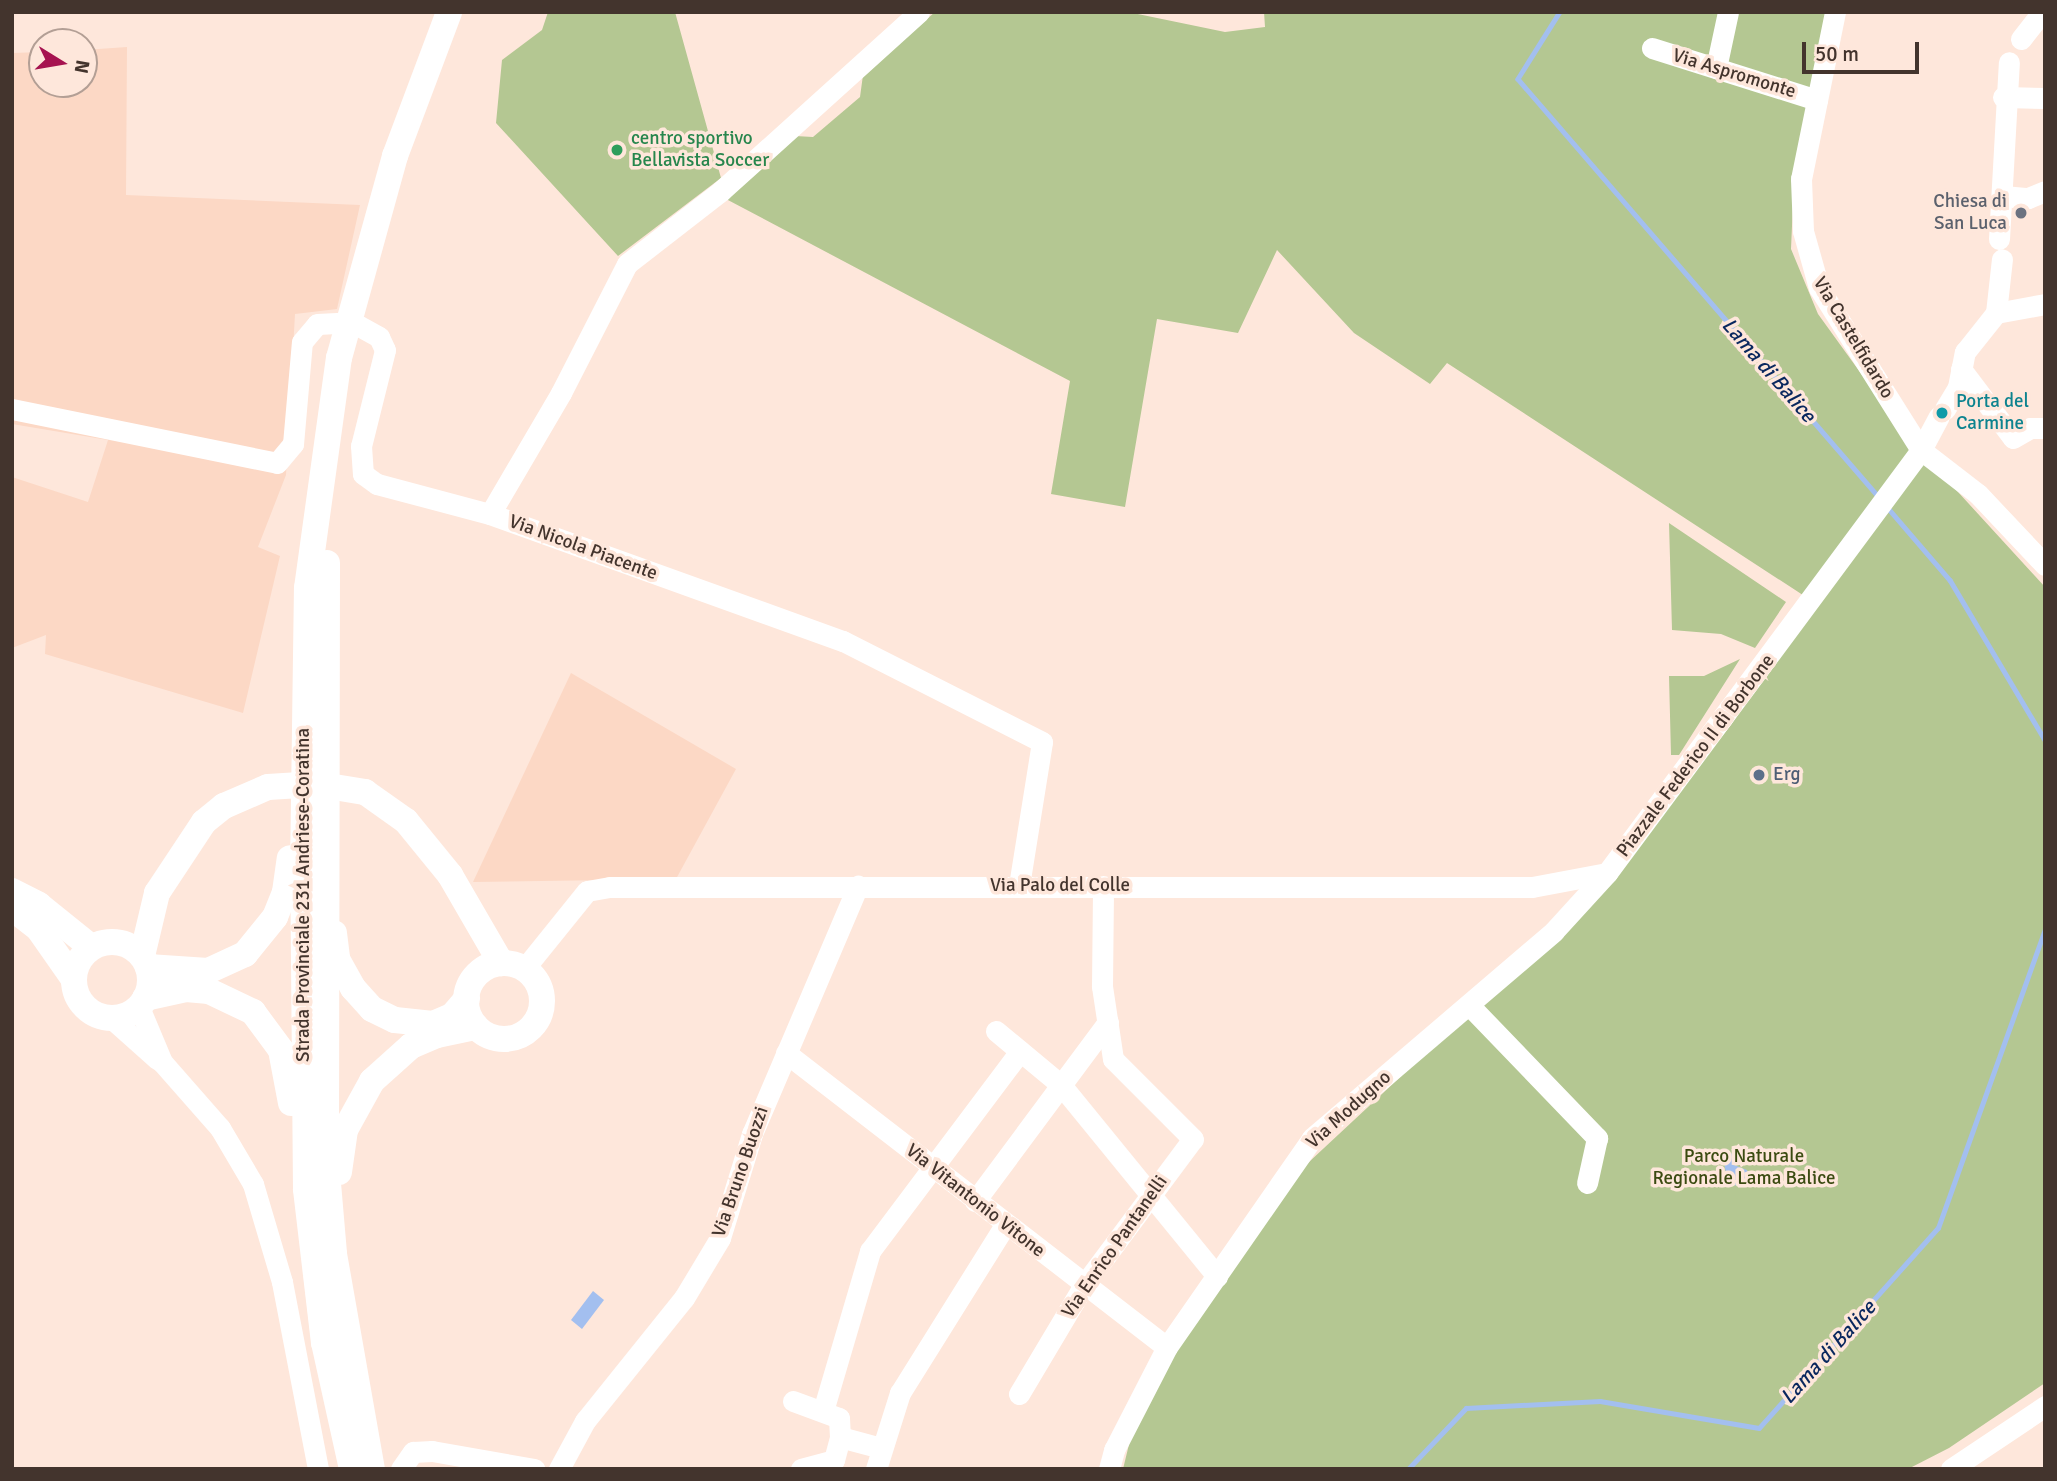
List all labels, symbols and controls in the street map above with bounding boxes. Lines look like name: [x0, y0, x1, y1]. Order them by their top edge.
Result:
north arrow: [28, 28, 98, 98]
scale bar: [1805, 28, 1922, 72]
text: 50 m: [1815, 41, 1859, 67]
street label: Via Aspromonte: [1670, 44, 1798, 104]
text: N: [69, 58, 95, 75]
place label: centro sportivo Bellavista Soccer: [631, 128, 769, 172]
marker: centro sportivo Bellavista Soccer: [609, 142, 625, 158]
place label: Chiesa di San Luca: [1933, 191, 2007, 235]
marker: Chiesa di San Luca: [2013, 205, 2029, 221]
street label: Via Castelfidardo: [1808, 273, 1898, 403]
water label: Lama di Balice: [1717, 313, 1821, 427]
place label: Porta del Carmine: [1956, 391, 2029, 435]
marker: Porta del Carmine: [1934, 405, 1950, 421]
street label: Via Nicola Piacente: [506, 511, 660, 585]
street label: Piazzale Federico II di Borbone: [1612, 650, 1780, 862]
street label: Strada Provinciale 231 Andriese-Coratina: [293, 728, 315, 1062]
place label: Erg: [1773, 764, 1801, 786]
marker: Erg: [1751, 767, 1767, 783]
street label: Via Palo del Colle: [990, 875, 1130, 897]
street label: Via Modugno: [1302, 1066, 1396, 1154]
street label: Via Bruno Buozzi: [708, 1104, 774, 1240]
street label: Via Vitantonio Vitone: [901, 1139, 1049, 1263]
park label: Parco Naturale Regionale Lama Balice: [1652, 1146, 1836, 1190]
street label: Via Enrico Pantanelli: [1057, 1171, 1173, 1323]
water label: Lama di Balice: [1775, 1295, 1881, 1409]

